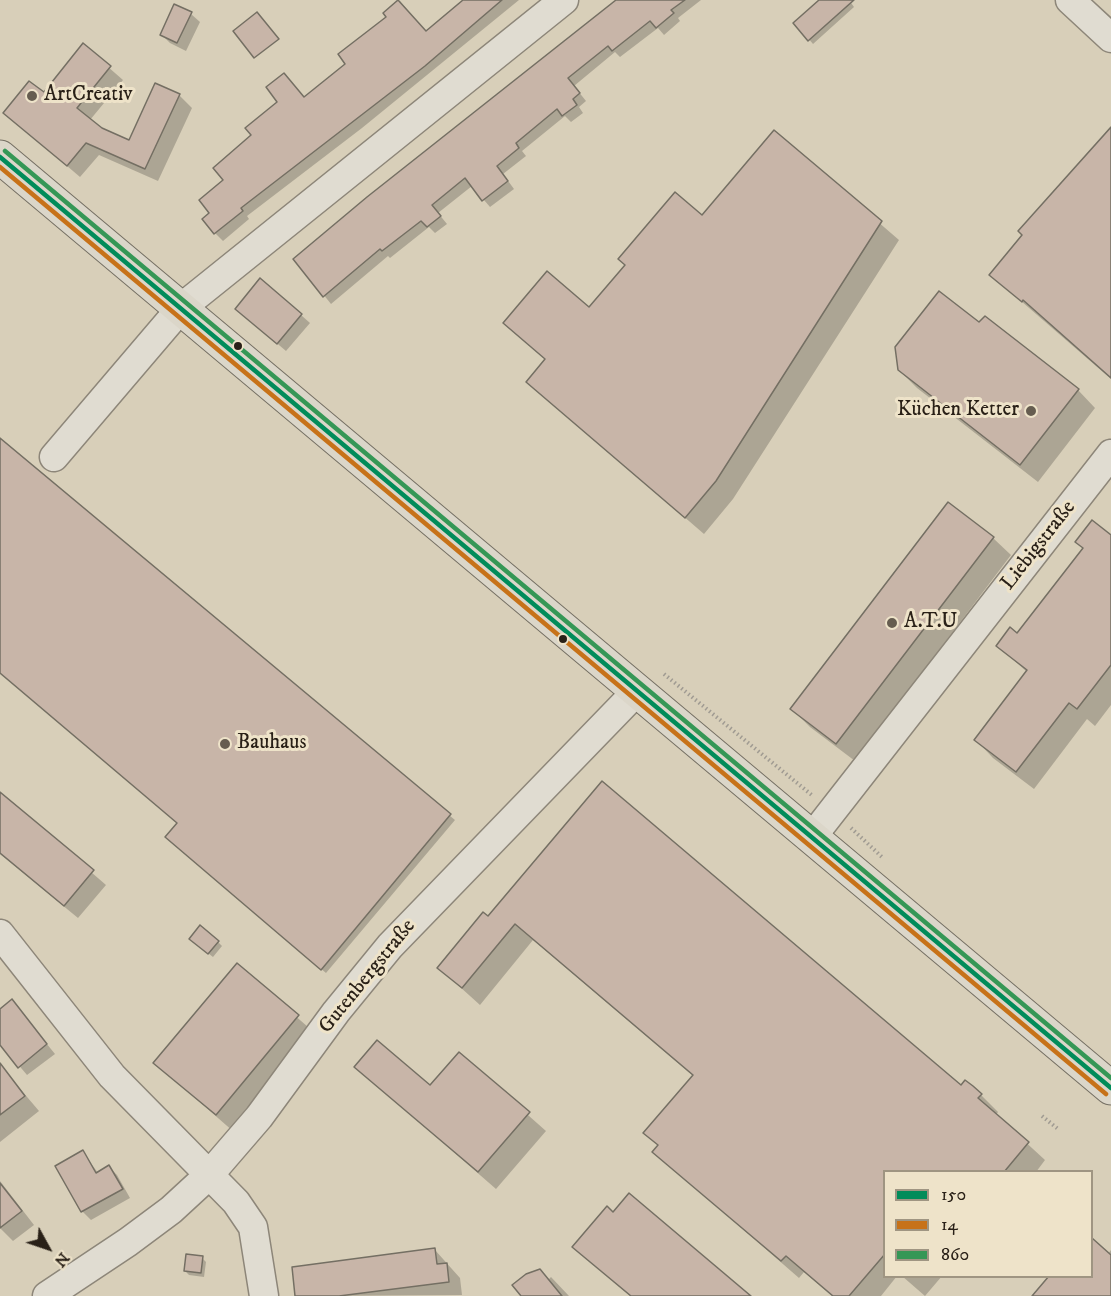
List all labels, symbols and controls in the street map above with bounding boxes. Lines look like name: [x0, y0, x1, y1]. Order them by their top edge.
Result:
place label: ArtCreativ: [44, 83, 133, 109]
marker: ArtCreativ: [25, 89, 39, 103]
unlabelled marker: [232, 340, 244, 352]
place label: Küchen Ketter: [897, 398, 1019, 424]
marker: Küchen Ketter: [1024, 404, 1038, 418]
street label: Liebigstraße: [996, 496, 1082, 596]
place label: A.T.U: [904, 610, 957, 636]
marker: A.T.U: [885, 616, 899, 630]
unlabelled marker: [557, 633, 569, 645]
place label: Bauhaus: [237, 731, 306, 757]
marker: Bauhaus: [218, 737, 232, 751]
street label: Gutenbergstraße: [314, 915, 422, 1039]
legend: [883, 1170, 1093, 1278]
text: 150: [941, 1184, 966, 1206]
text: 14: [941, 1214, 958, 1236]
north arrow: [18, 1218, 78, 1278]
text: 860: [941, 1244, 969, 1266]
text: N: [50, 1248, 74, 1271]

